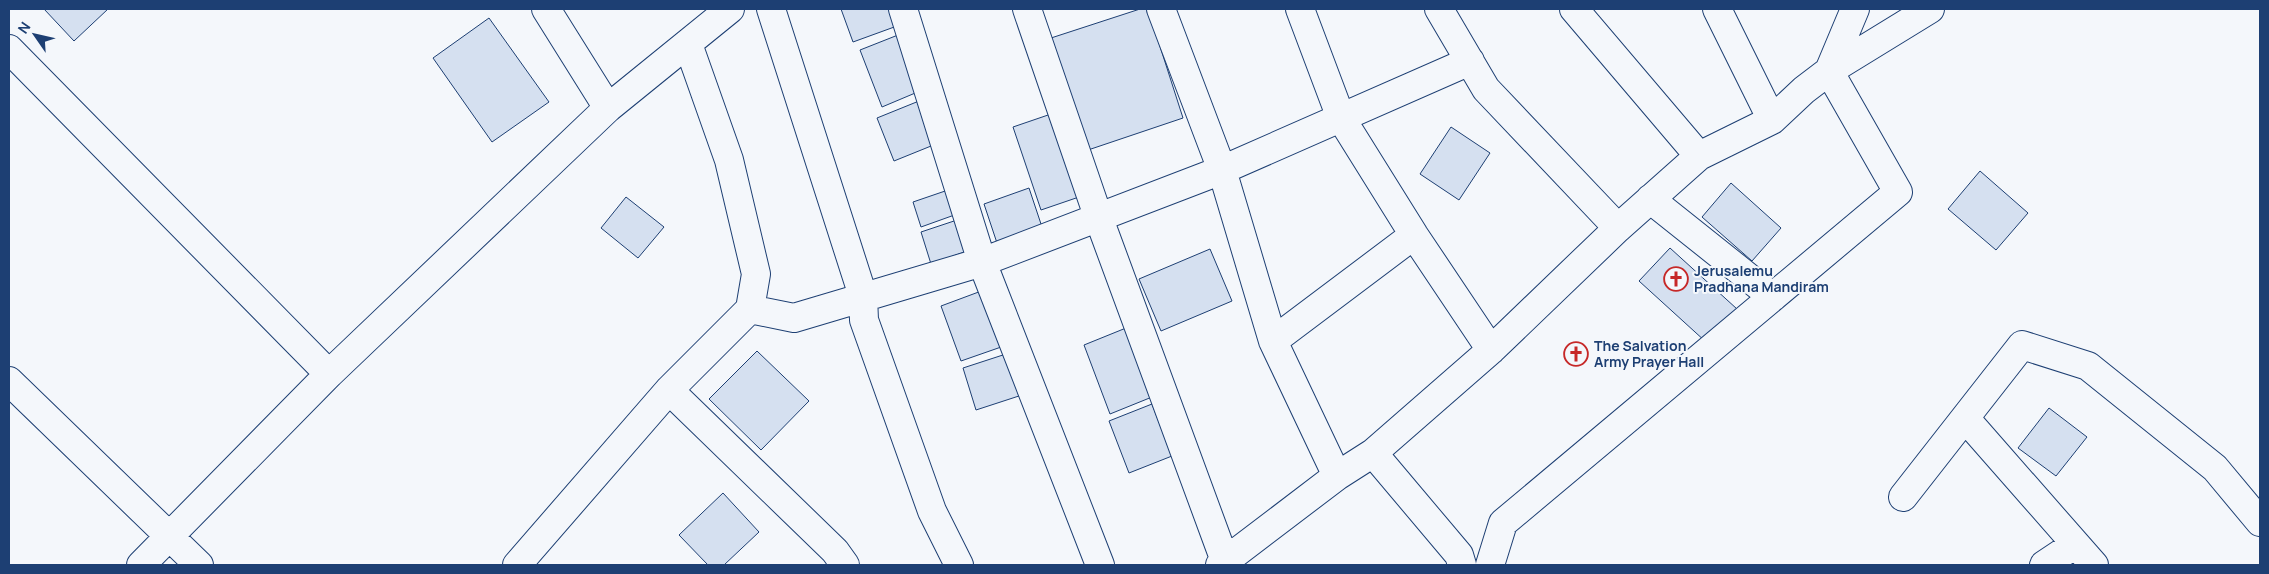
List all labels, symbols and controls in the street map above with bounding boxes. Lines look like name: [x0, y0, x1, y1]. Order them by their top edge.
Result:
north arrow: [10, 10, 60, 60]
text: N: [13, 18, 34, 37]
place label: Jerusalemu Pradhana Mandiram: [1694, 261, 1829, 296]
church icon: Jerusalemu Pradhana Mandiram: [1663, 266, 1689, 292]
place label: The Salvation Army Prayer Hall: [1594, 336, 1704, 371]
church icon: The Salvation Army Prayer Hall: [1563, 341, 1589, 367]

